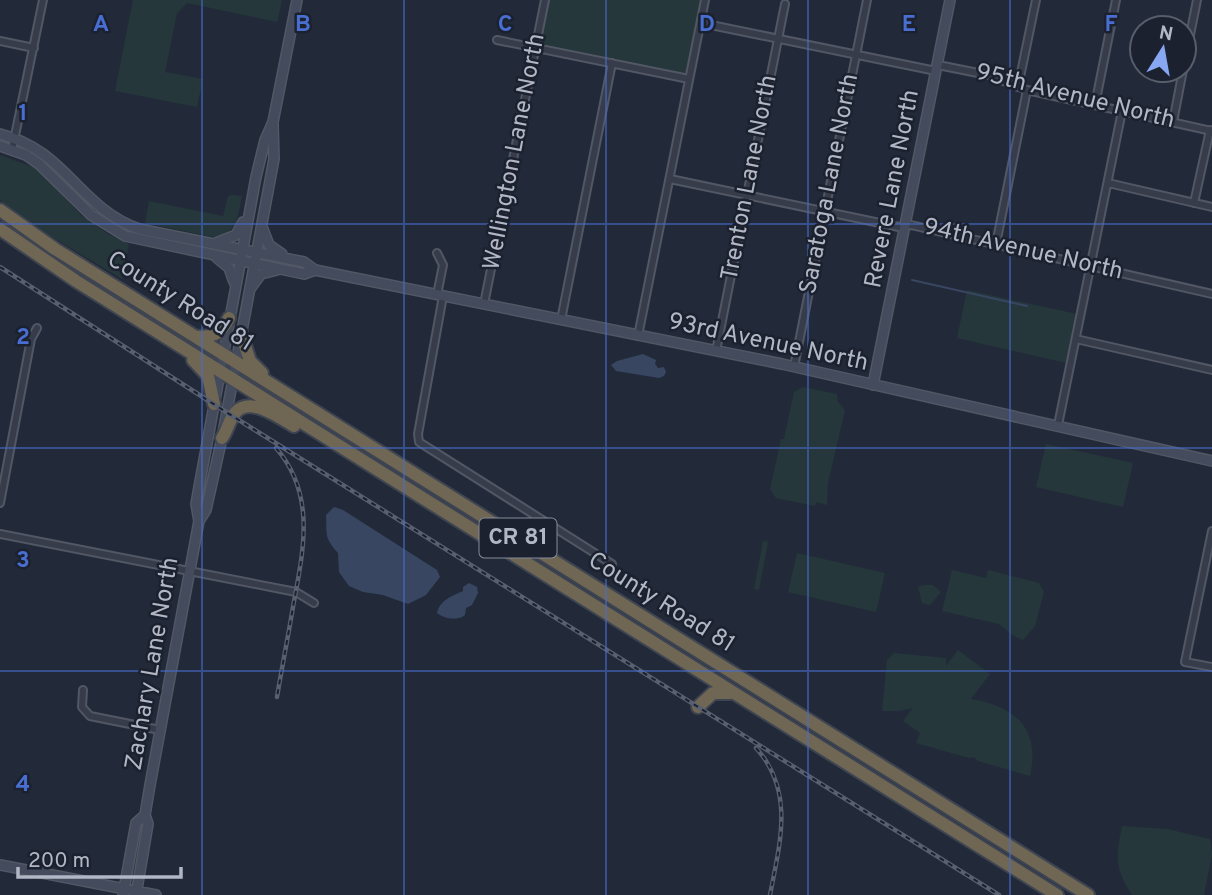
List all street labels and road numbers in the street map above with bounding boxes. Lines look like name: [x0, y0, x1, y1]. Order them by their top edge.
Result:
street label: Wellington Lane North: [477, 31, 553, 273]
street label: 95th Avenue North: [972, 58, 1178, 136]
street label: Saratoga Lane North: [794, 71, 866, 297]
street label: Trenton Lane North: [715, 73, 785, 283]
street label: Revere Lane North: [859, 87, 927, 291]
street label: 94th Avenue North: [920, 212, 1126, 288]
street label: County Road 81: [101, 245, 259, 359]
street label: 93rd Avenue North: [665, 307, 871, 379]
road number: CR 81: [480, 518, 556, 558]
street label: County Road 81: [582, 546, 740, 660]
street label: Zachary Lane North: [119, 555, 187, 773]

